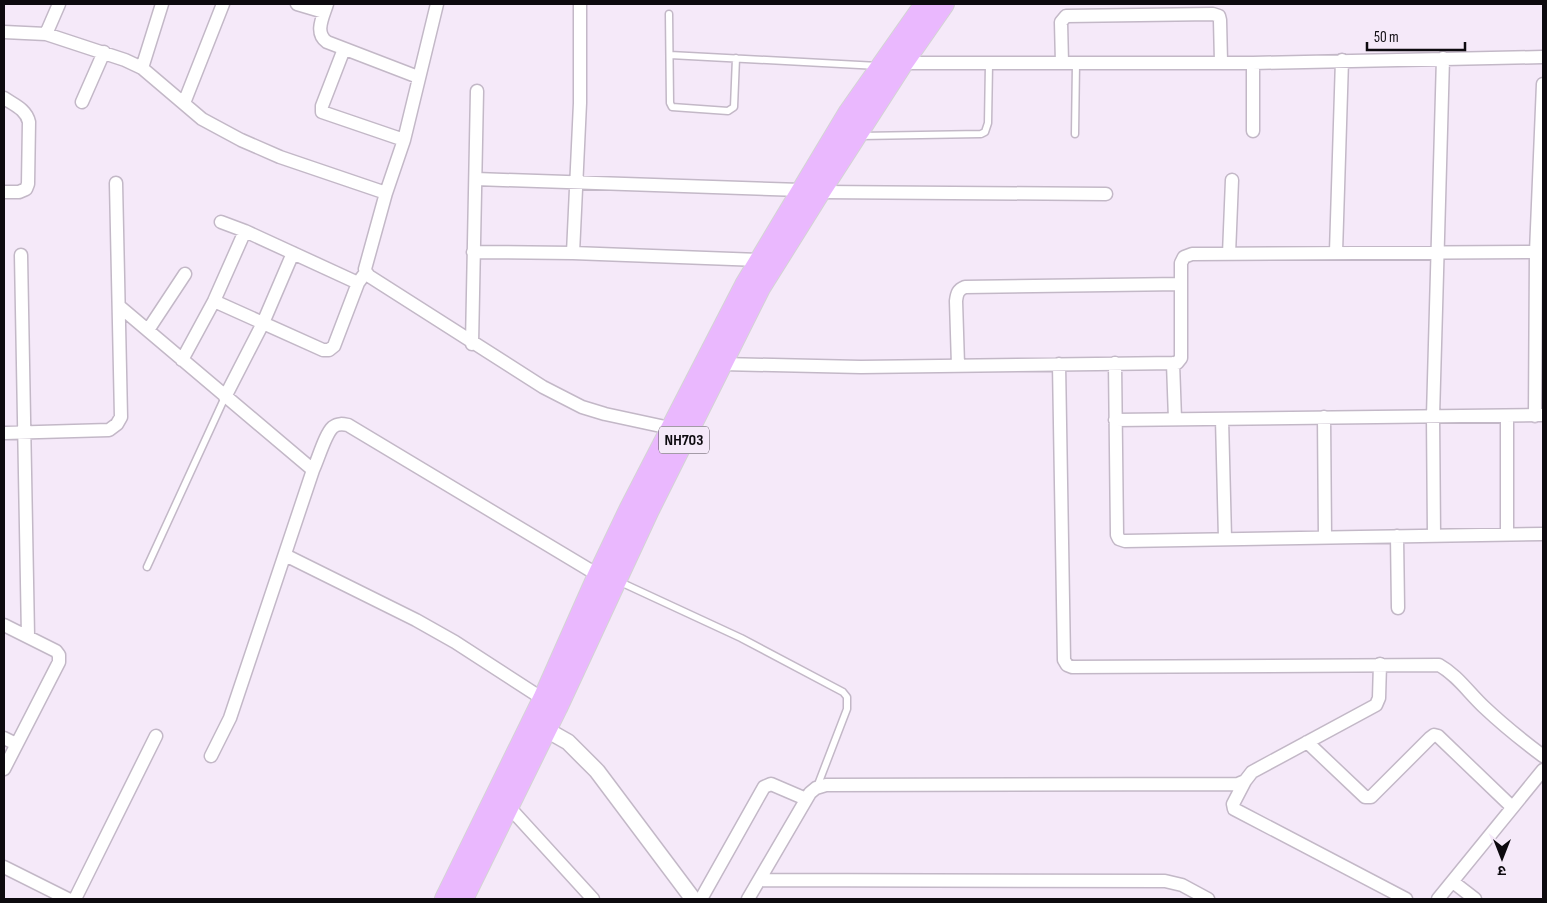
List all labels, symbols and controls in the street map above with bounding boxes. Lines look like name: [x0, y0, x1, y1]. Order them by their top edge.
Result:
scale bar: [1367, 20, 1464, 52]
text: 50 m: [1374, 28, 1399, 47]
road number: NH703: [659, 426, 709, 454]
north arrow: [1477, 833, 1527, 883]
text: उ: [1497, 862, 1506, 879]

